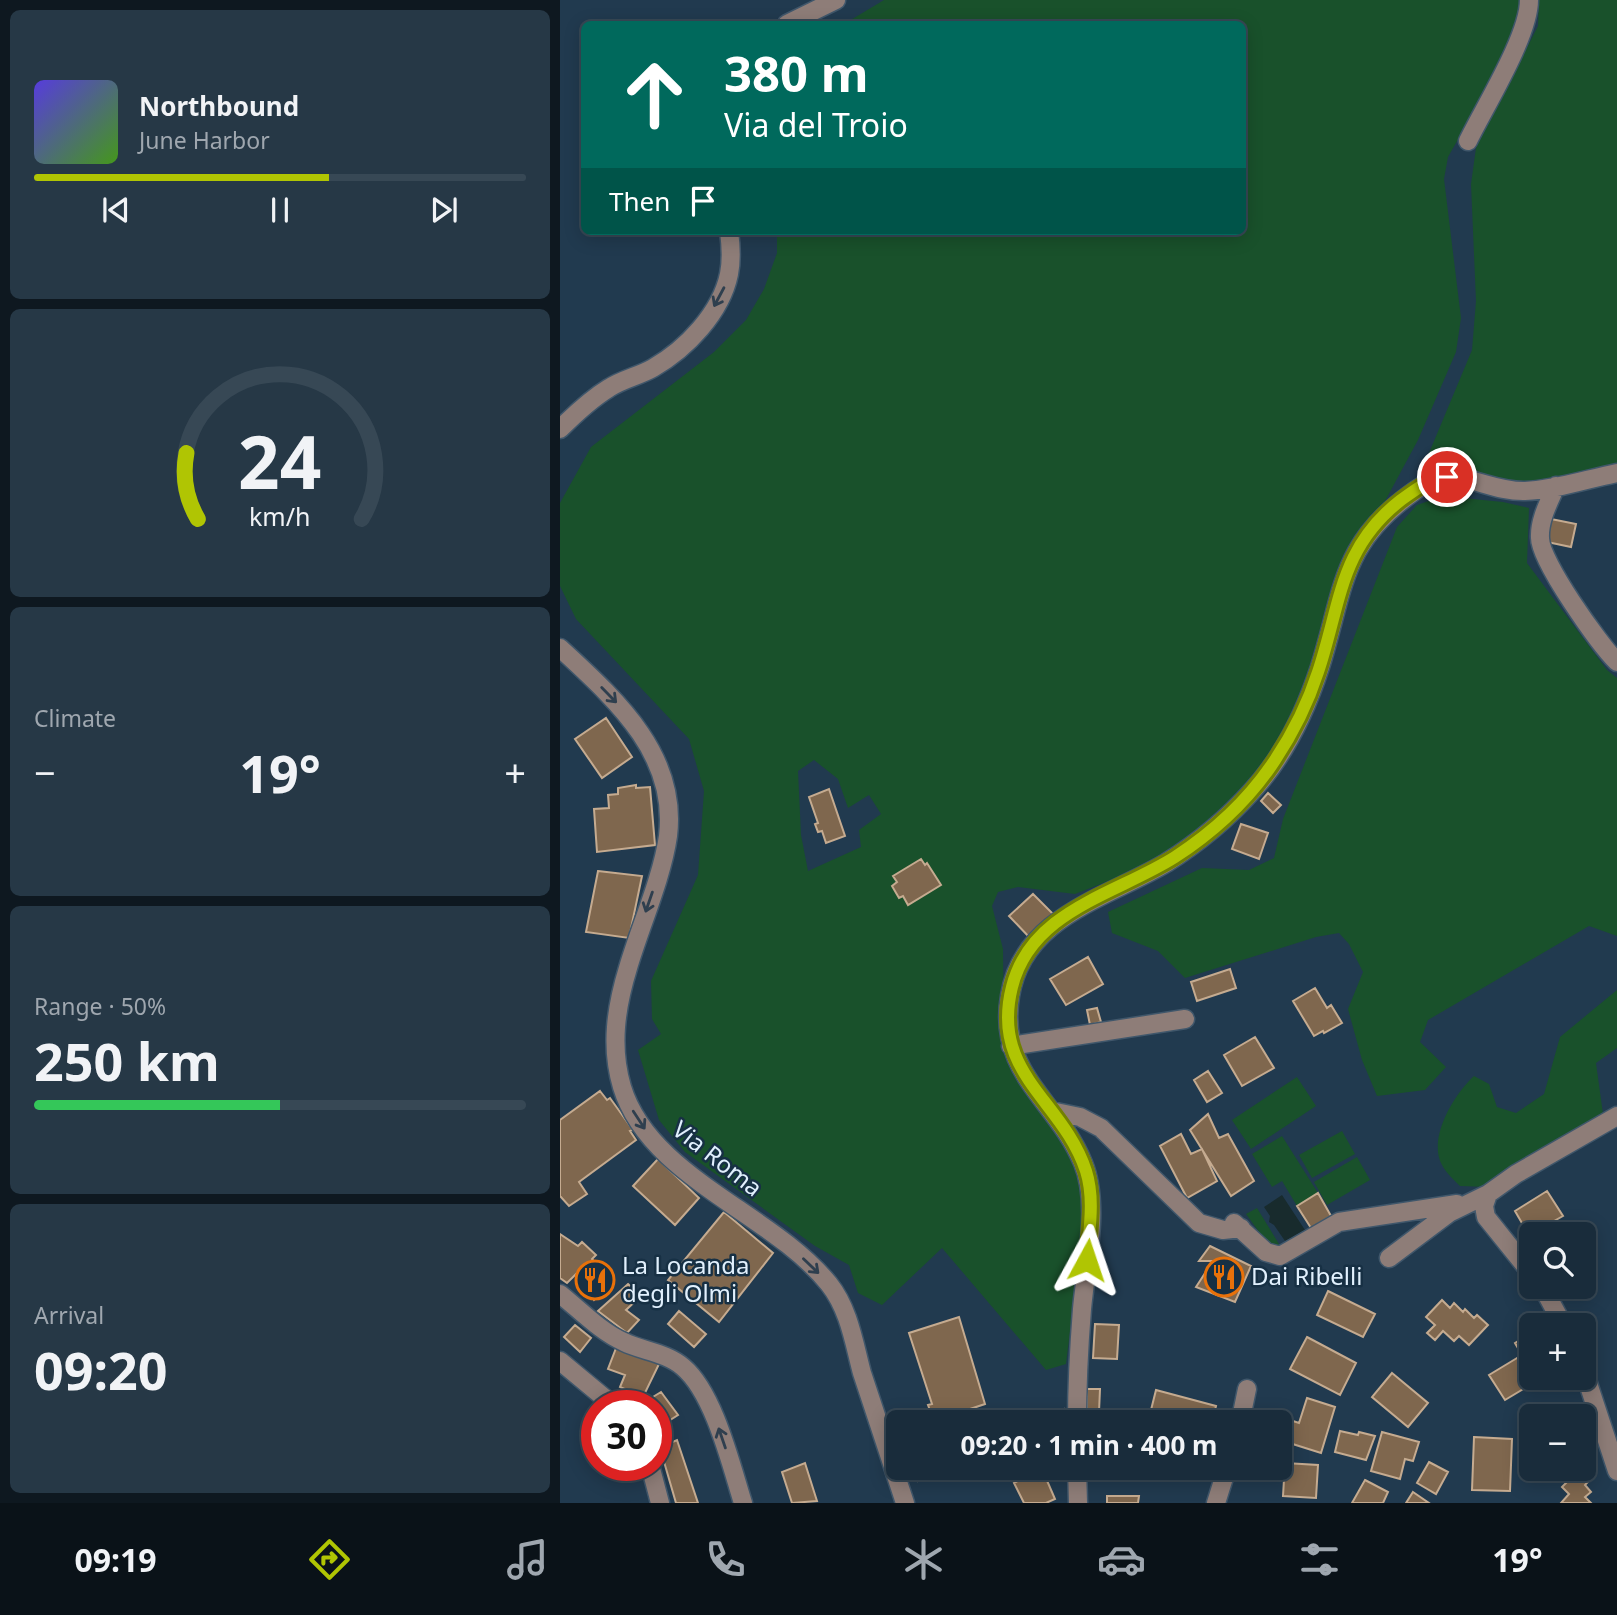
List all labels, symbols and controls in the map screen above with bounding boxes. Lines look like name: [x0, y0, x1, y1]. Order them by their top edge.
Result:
text: 380 m: [724, 40, 869, 106]
icon: ahead: [609, 49, 700, 140]
text: Northbound: [139, 88, 299, 124]
text: Via del Troio: [724, 103, 908, 146]
text: June Harbor: [139, 124, 270, 156]
icon: arrive: [684, 182, 722, 220]
text: Then: [609, 183, 670, 219]
icon: previous: [97, 191, 135, 229]
icon: pause: [261, 191, 299, 229]
icon: next: [425, 191, 463, 229]
one-way arrow: [712, 286, 726, 307]
text: 24: [238, 411, 322, 510]
pin: [1417, 447, 1477, 507]
icon: arrive: [1428, 458, 1466, 496]
text: km/h: [249, 499, 311, 533]
one-way arrow: [601, 687, 618, 704]
text: Climate: [34, 702, 116, 734]
text: 19°: [239, 737, 321, 808]
text: −: [34, 746, 56, 798]
text: +: [504, 746, 526, 798]
one-way arrow: [642, 891, 654, 913]
text: Range · 50%: [34, 990, 166, 1022]
text: 250 km: [34, 1025, 220, 1096]
one-way arrow: [632, 1110, 646, 1129]
street label: Via Roma: [666, 1112, 770, 1203]
map controls: [1519, 1222, 1596, 1481]
button: search: [1519, 1222, 1596, 1299]
position arrow: [1050, 1223, 1124, 1297]
place label: La Locanda degli Olmi: [622, 1248, 749, 1309]
restaurant icon: Dai Ribelli: [1203, 1256, 1245, 1298]
one-way arrow: [802, 1257, 820, 1274]
restaurant icon: La Locanda degli Olmi: [574, 1259, 616, 1301]
place label: Dai Ribelli: [1251, 1259, 1362, 1292]
text: Arrival: [34, 1299, 104, 1331]
button: +: [1519, 1313, 1596, 1390]
text: 09:20: [34, 1334, 168, 1405]
speed limit sign: 30: [581, 1390, 672, 1481]
button: −: [1519, 1404, 1596, 1481]
text: 09:20 · 1 min · 400 m: [961, 1427, 1217, 1463]
one-way arrow: [715, 1428, 727, 1450]
icon: directions: [305, 1535, 354, 1584]
icon: music: [503, 1535, 552, 1584]
icon: phone: [701, 1535, 750, 1584]
icon: climate: [899, 1535, 948, 1584]
icon: car: [1097, 1535, 1146, 1584]
icon: filters: [1295, 1535, 1344, 1584]
text: 09:19: [74, 1538, 157, 1581]
text: 19°: [1492, 1538, 1543, 1581]

